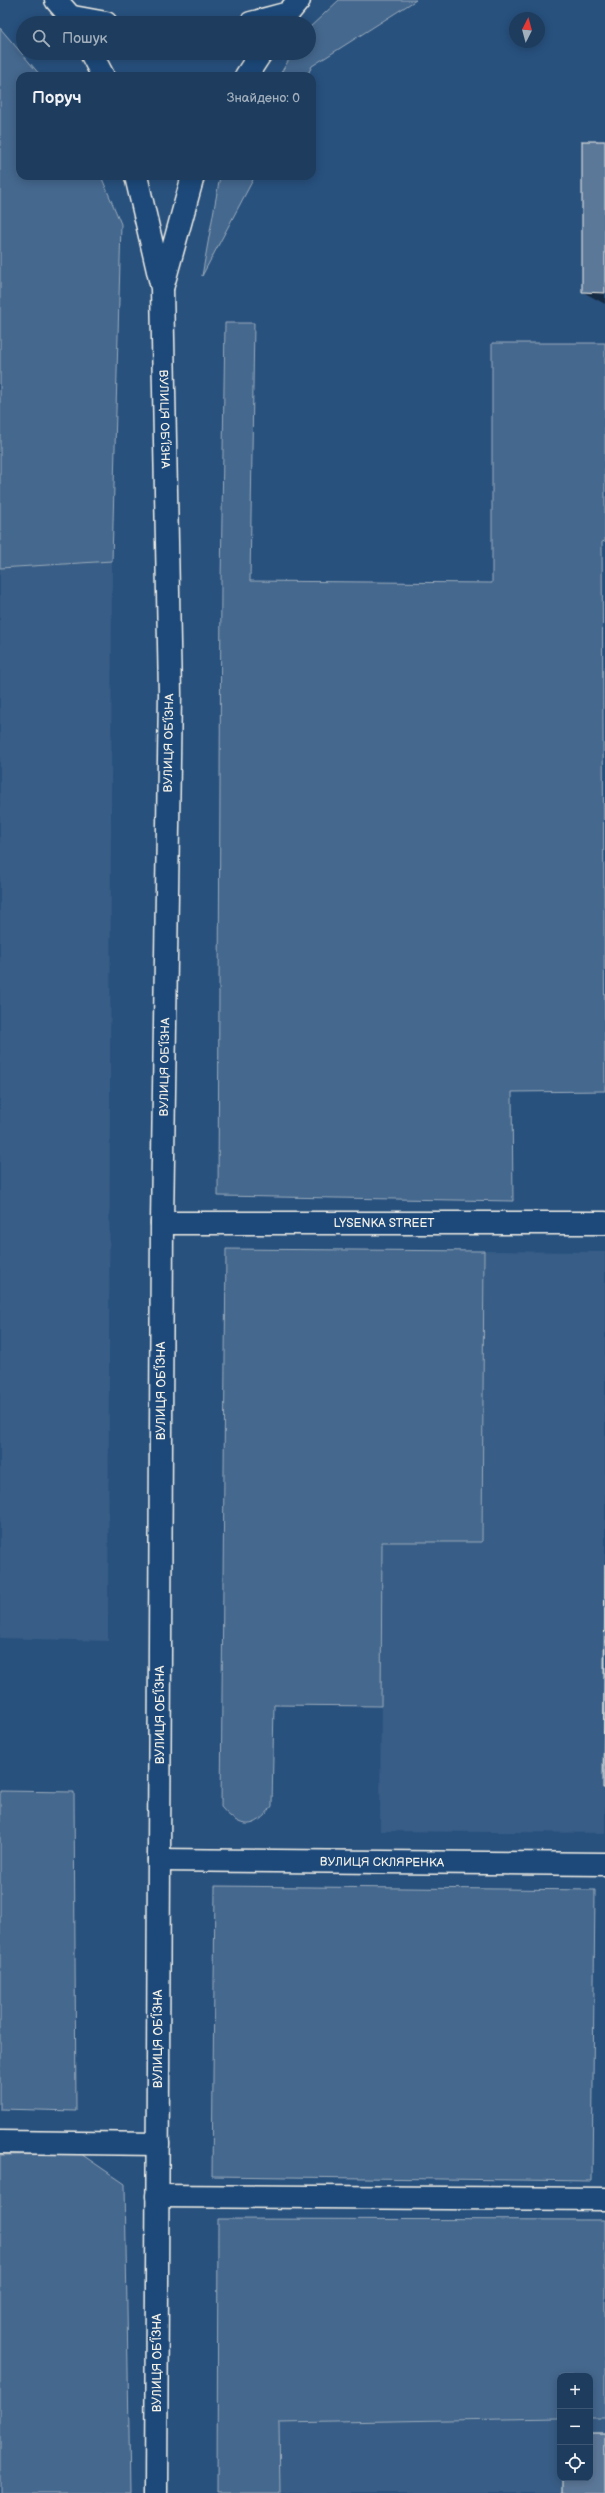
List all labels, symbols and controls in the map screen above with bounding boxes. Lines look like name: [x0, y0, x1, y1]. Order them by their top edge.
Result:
north arrow: [509, 12, 545, 48]
search box: [16, 16, 316, 60]
icon: search: [30, 27, 52, 49]
text: Пошук: [62, 29, 108, 48]
text: Поруч: [32, 88, 82, 108]
text: Знайдено: 0: [227, 90, 300, 106]
street label: ВУЛИЦЯ ОБ’ЇЗНА: [156, 369, 174, 469]
street label: ВУЛИЦЯ ОБ’ЇЗНА: [160, 693, 177, 792]
street label: ВУЛИЦЯ ОБ’ЇЗНА: [156, 1017, 173, 1116]
street label: LYSENKA STREET: [333, 1216, 435, 1231]
street label: ВУЛИЦЯ ОБ’ЇЗНА: [153, 1341, 169, 1440]
street label: ВУЛИЦЯ ОБ’ЇЗНА: [152, 1665, 168, 1764]
street label: ВУЛИЦЯ СКЛЯРЕНКА: [320, 1854, 445, 1870]
street label: ВУЛИЦЯ ОБ’ЇЗНА: [150, 1989, 166, 2088]
street label: ВУЛИЦЯ ОБ’ЇЗНА: [149, 2313, 165, 2412]
map controls: [557, 2373, 593, 2481]
button: +: [557, 2373, 593, 2409]
button: −: [557, 2409, 593, 2445]
button: locate: [557, 2445, 593, 2481]

